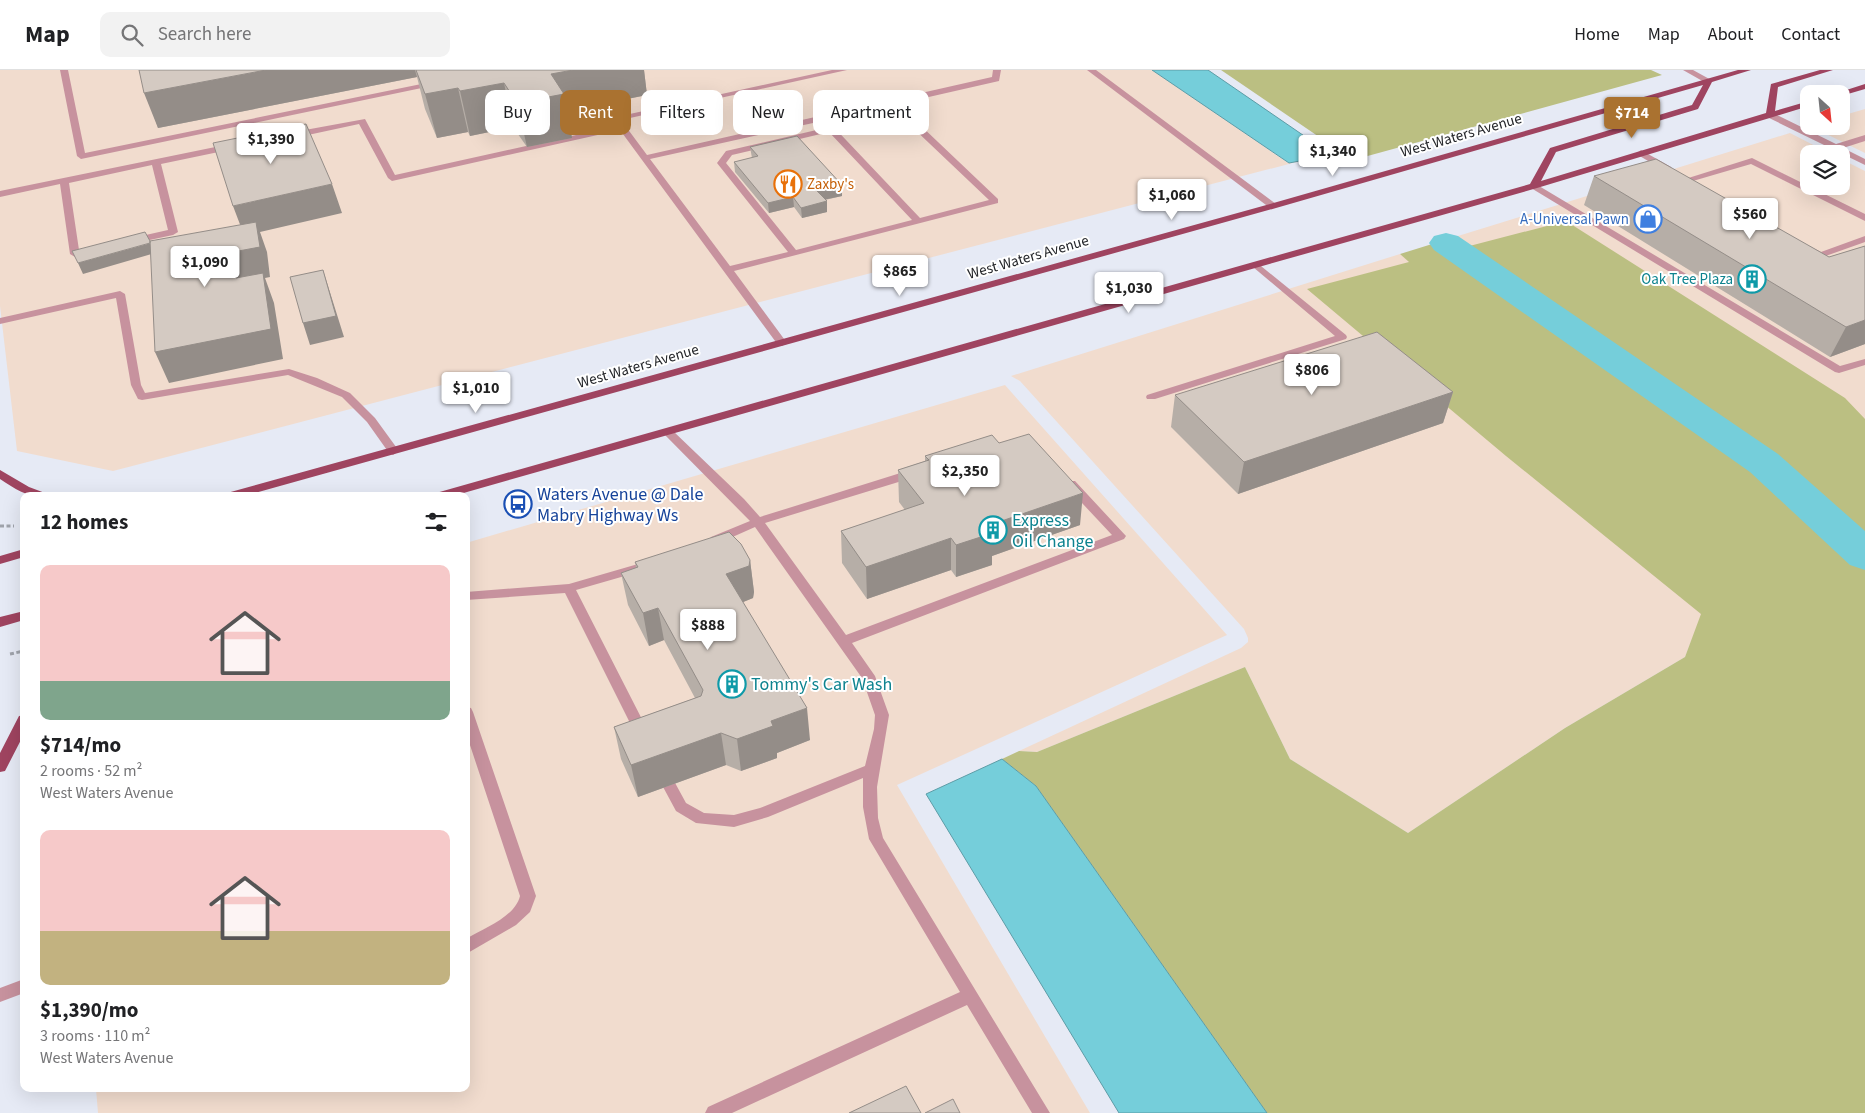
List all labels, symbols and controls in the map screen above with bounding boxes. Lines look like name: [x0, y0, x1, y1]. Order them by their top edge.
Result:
search box: [100, 12, 450, 57]
text: Map: [25, 17, 70, 52]
icon: search: [118, 21, 146, 49]
text: Search here: [158, 21, 251, 48]
text: Home: [1574, 22, 1620, 47]
text: Map: [1648, 22, 1680, 47]
text: About: [1708, 22, 1753, 47]
text: Contact: [1781, 22, 1840, 47]
north arrow: [1800, 85, 1850, 135]
map controls: [1800, 85, 1850, 195]
chip: Buy: [485, 90, 550, 135]
chip: Rent: [560, 90, 631, 135]
chip: Filters: [641, 90, 723, 135]
chip: New: [733, 90, 803, 135]
chip: Apartment: [813, 90, 929, 135]
pin: $714: [1602, 97, 1662, 139]
text: $714: [1615, 102, 1649, 124]
street label: West Waters Avenue: [1398, 108, 1524, 163]
pin: $1,390: [230, 122, 312, 165]
text: $1,390: [247, 128, 295, 150]
pin: $1,340: [1292, 134, 1374, 177]
text: $1,340: [1309, 140, 1357, 162]
button: layers: [1800, 145, 1850, 195]
restaurant icon: Zaxby's: [773, 169, 803, 199]
place label: Zaxby's: [807, 174, 854, 195]
pin: $1,060: [1131, 178, 1213, 221]
text: $1,060: [1148, 184, 1196, 206]
pin: $560: [1720, 198, 1780, 240]
text: $560: [1733, 203, 1767, 225]
shop icon: A-Universal Pawn: [1633, 204, 1663, 234]
place label: A-Universal Pawn: [1520, 209, 1629, 230]
street label: West Waters Avenue: [965, 230, 1091, 285]
pin: $1,090: [164, 246, 246, 288]
text: $1,090: [181, 251, 229, 273]
pin: $865: [870, 254, 930, 297]
text: $865: [883, 260, 917, 282]
building icon: Oak Tree Plaza: [1737, 264, 1767, 294]
place label: Oak Tree Plaza: [1641, 269, 1733, 290]
pin: $1,030: [1088, 272, 1170, 314]
text: $1,030: [1105, 277, 1153, 299]
street label: West Waters Avenue: [575, 339, 701, 394]
pin: $806: [1282, 354, 1342, 396]
text: $806: [1295, 359, 1329, 381]
pin: $1,010: [435, 372, 517, 414]
text: $1,010: [452, 377, 500, 399]
pin: $2,350: [924, 454, 1006, 497]
text: $2,350: [941, 460, 989, 482]
place label: Waters Avenue @ Dale Mabry Highway Ws: [537, 482, 703, 528]
bus stop icon: Waters Avenue @ Dale Mabry Highway Ws: [503, 489, 533, 519]
text: 12 homes: [40, 507, 128, 537]
icon: filters: [422, 508, 450, 536]
place label: Express Oil Change: [1012, 508, 1093, 554]
building icon: Express Oil Change: [978, 515, 1008, 545]
icon: home: [200, 598, 290, 688]
pin: $888: [678, 608, 738, 651]
text: $888: [691, 614, 725, 636]
building icon: Tommy's Car Wash: [717, 669, 747, 699]
place label: Tommy's Car Wash: [751, 672, 892, 697]
text: $714/mo: [40, 730, 121, 760]
text: 2 rooms · 52 m²: [40, 760, 142, 782]
text: West Waters Avenue: [40, 782, 174, 804]
icon: home: [200, 863, 290, 953]
text: $1,390/mo: [40, 995, 139, 1025]
text: 3 rooms · 110 m²: [40, 1025, 150, 1047]
text: West Waters Avenue: [40, 1047, 174, 1069]

